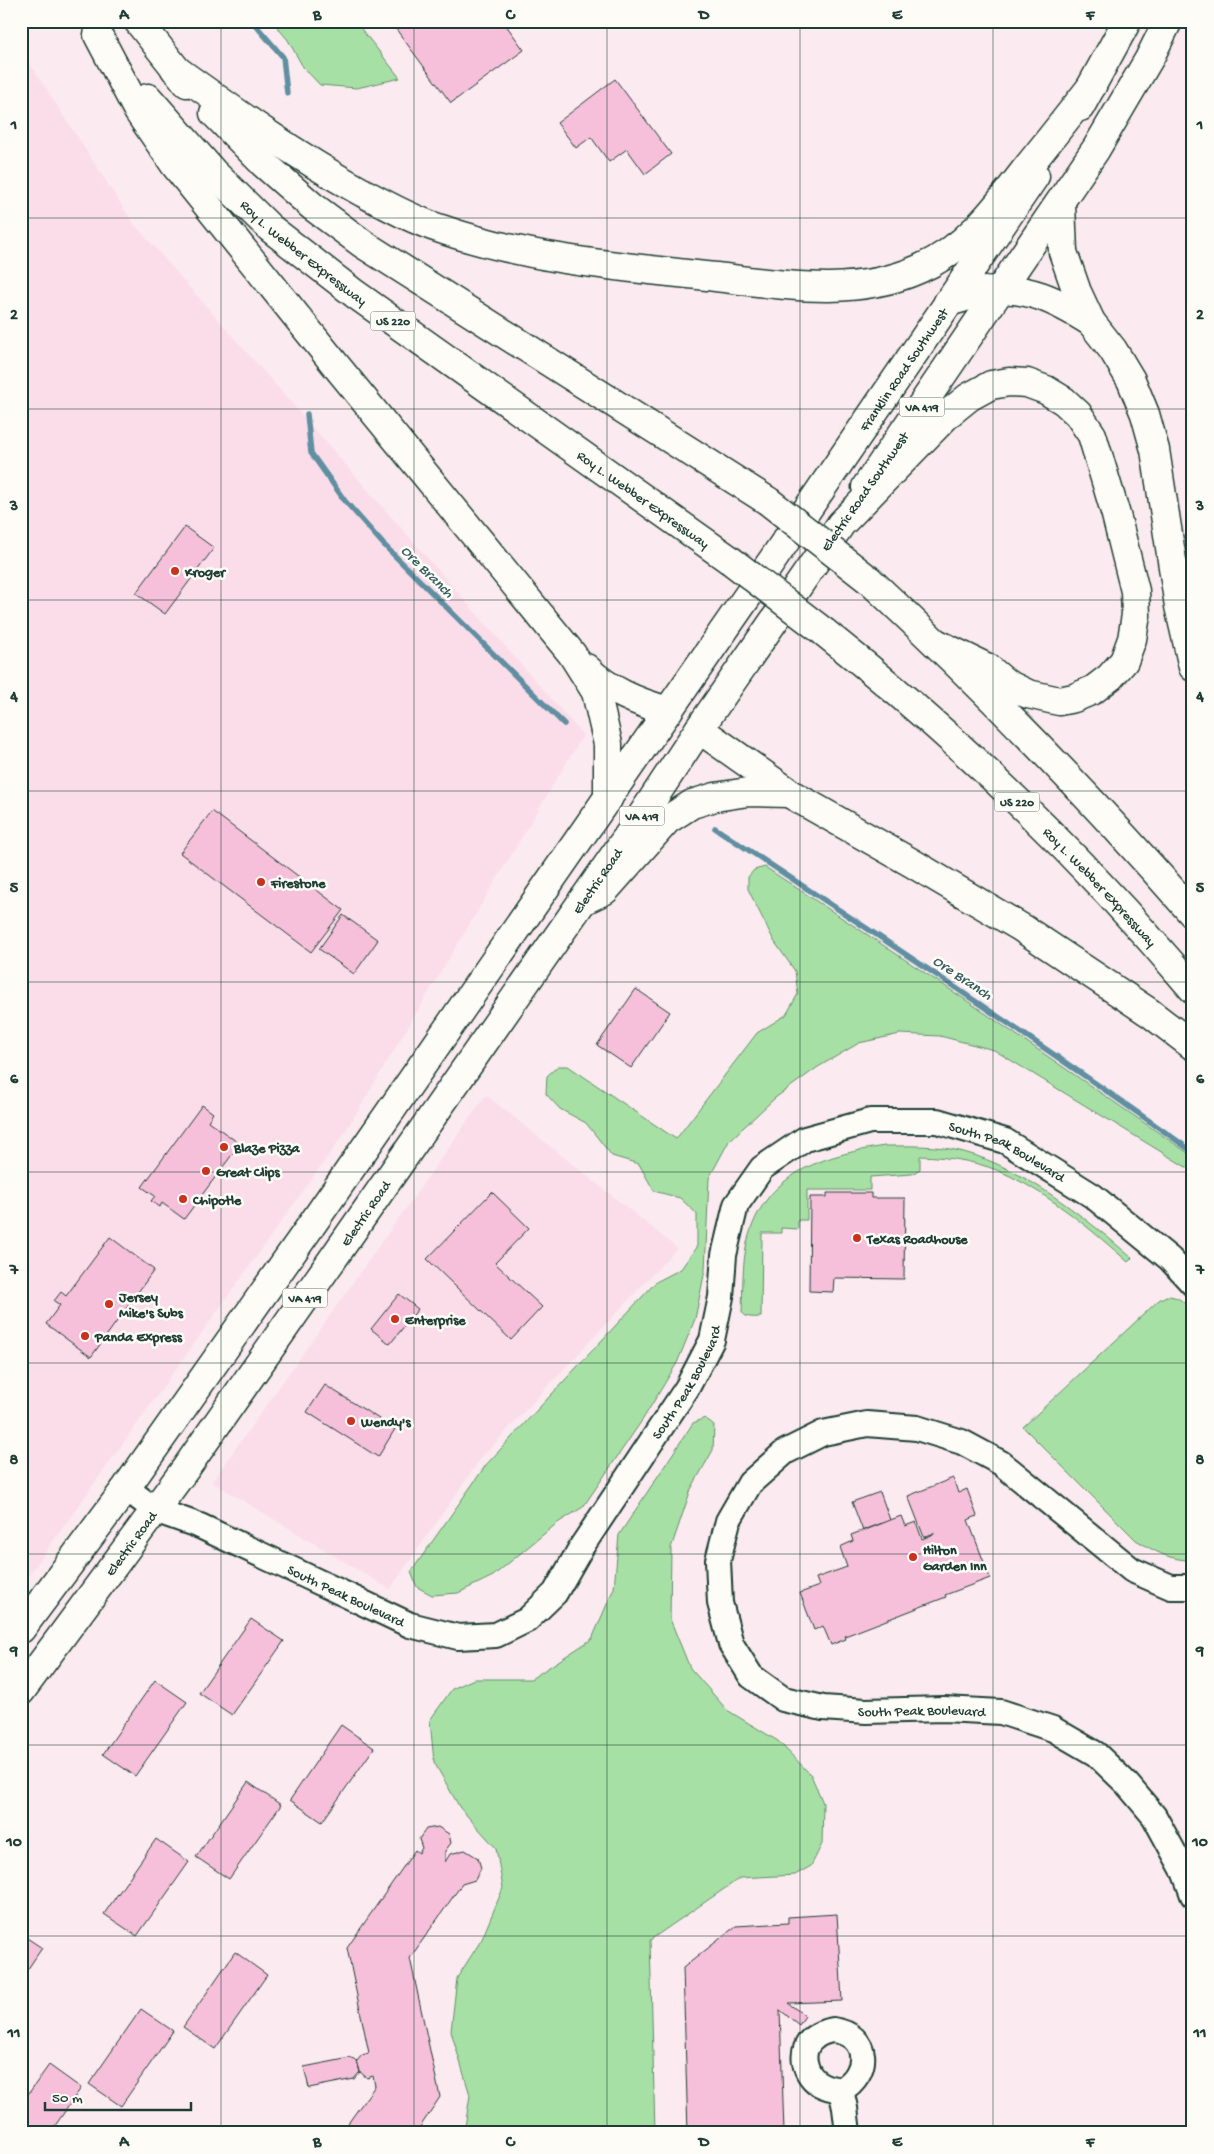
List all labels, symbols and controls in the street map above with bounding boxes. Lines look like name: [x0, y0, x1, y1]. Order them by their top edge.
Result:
text: A: [118, 7, 130, 26]
text: B: [312, 7, 322, 26]
text: C: [505, 7, 516, 26]
text: D: [697, 7, 710, 26]
text: E: [892, 7, 903, 26]
text: F: [1085, 7, 1096, 26]
text: 1: [10, 117, 17, 136]
text: 1: [1196, 117, 1203, 136]
street label: Roy L. Webber Expressway: [236, 197, 369, 311]
street label: Franklin Road Southwest: [856, 305, 954, 436]
text: 2: [10, 307, 18, 326]
text: 2: [1196, 307, 1204, 326]
road number: US 220: [370, 312, 416, 331]
road number: VA 419: [900, 398, 944, 417]
street label: Electric Road Southwest: [818, 428, 914, 555]
street label: Roy L. Webber Expressway: [573, 448, 712, 554]
text: 3: [9, 498, 18, 517]
text: 3: [1195, 498, 1204, 517]
water label: Ore Branch: [396, 542, 457, 603]
marker: Kroger: [169, 565, 181, 577]
place label: Kroger: [184, 565, 227, 582]
text: 4: [9, 689, 18, 708]
text: 4: [1195, 689, 1204, 708]
road number: US 220: [994, 792, 1040, 812]
road number: VA 419: [620, 806, 664, 826]
street label: Roy L. Webber Expressway: [1038, 825, 1159, 952]
street label: Electric Road: [570, 845, 628, 918]
marker: Firestone: [255, 876, 267, 888]
place label: Firestone: [270, 876, 326, 893]
text: 5: [10, 880, 19, 899]
text: 5: [1196, 880, 1205, 899]
water label: Ore Branch: [929, 952, 996, 1005]
text: 6: [10, 1071, 19, 1090]
text: 6: [1196, 1071, 1205, 1090]
street label: South Peak Boulevard: [946, 1119, 1069, 1188]
marker: Blaze Pizza: [218, 1141, 230, 1153]
place label: Blaze Pizza: [233, 1141, 301, 1158]
marker: Great Clips: [200, 1165, 212, 1177]
place label: Great Clips: [216, 1165, 280, 1182]
street label: Electric Road: [338, 1177, 397, 1250]
marker: Chipotle: [177, 1193, 189, 1205]
place label: Chipotle: [192, 1193, 242, 1210]
marker: Texas Roadhouse: [851, 1232, 863, 1244]
place label: Texas Roadhouse: [866, 1232, 968, 1249]
text: 7: [9, 1262, 19, 1281]
text: 7: [1195, 1262, 1205, 1281]
road number: VA 419: [282, 1289, 328, 1308]
place label: Jersey Mike's Subs: [118, 1290, 184, 1323]
marker: Jersey Mike's Subs: [103, 1298, 115, 1310]
marker: Enterprise: [389, 1313, 401, 1325]
place label: Enterprise: [405, 1313, 466, 1330]
street label: South Peak Boulevard: [649, 1323, 726, 1443]
marker: Panda Express: [79, 1330, 91, 1342]
place label: Panda Express: [94, 1330, 183, 1347]
marker: Wendy's: [345, 1415, 357, 1427]
place label: Wendy's: [360, 1415, 411, 1432]
text: 8: [10, 1452, 19, 1471]
text: 8: [1196, 1452, 1205, 1471]
street label: Electric Road: [103, 1507, 163, 1580]
place label: Hilton Garden Inn: [923, 1543, 987, 1576]
marker: Hilton Garden Inn: [907, 1551, 919, 1563]
street label: South Peak Boulevard: [284, 1562, 408, 1633]
text: 9: [9, 1643, 18, 1662]
text: 9: [1195, 1643, 1204, 1662]
street label: South Peak Boulevard: [857, 1703, 988, 1722]
text: 10: [5, 1834, 22, 1853]
text: 10: [1191, 1834, 1208, 1853]
text: 11: [7, 2025, 20, 2044]
text: 11: [1193, 2025, 1206, 2044]
scale bar: [45, 2079, 191, 2111]
text: 50 m: [52, 2090, 83, 2108]
text: A: [118, 2134, 130, 2153]
text: B: [312, 2134, 322, 2153]
text: C: [505, 2134, 516, 2153]
text: D: [697, 2134, 710, 2153]
text: E: [892, 2134, 903, 2153]
text: F: [1085, 2134, 1096, 2153]

